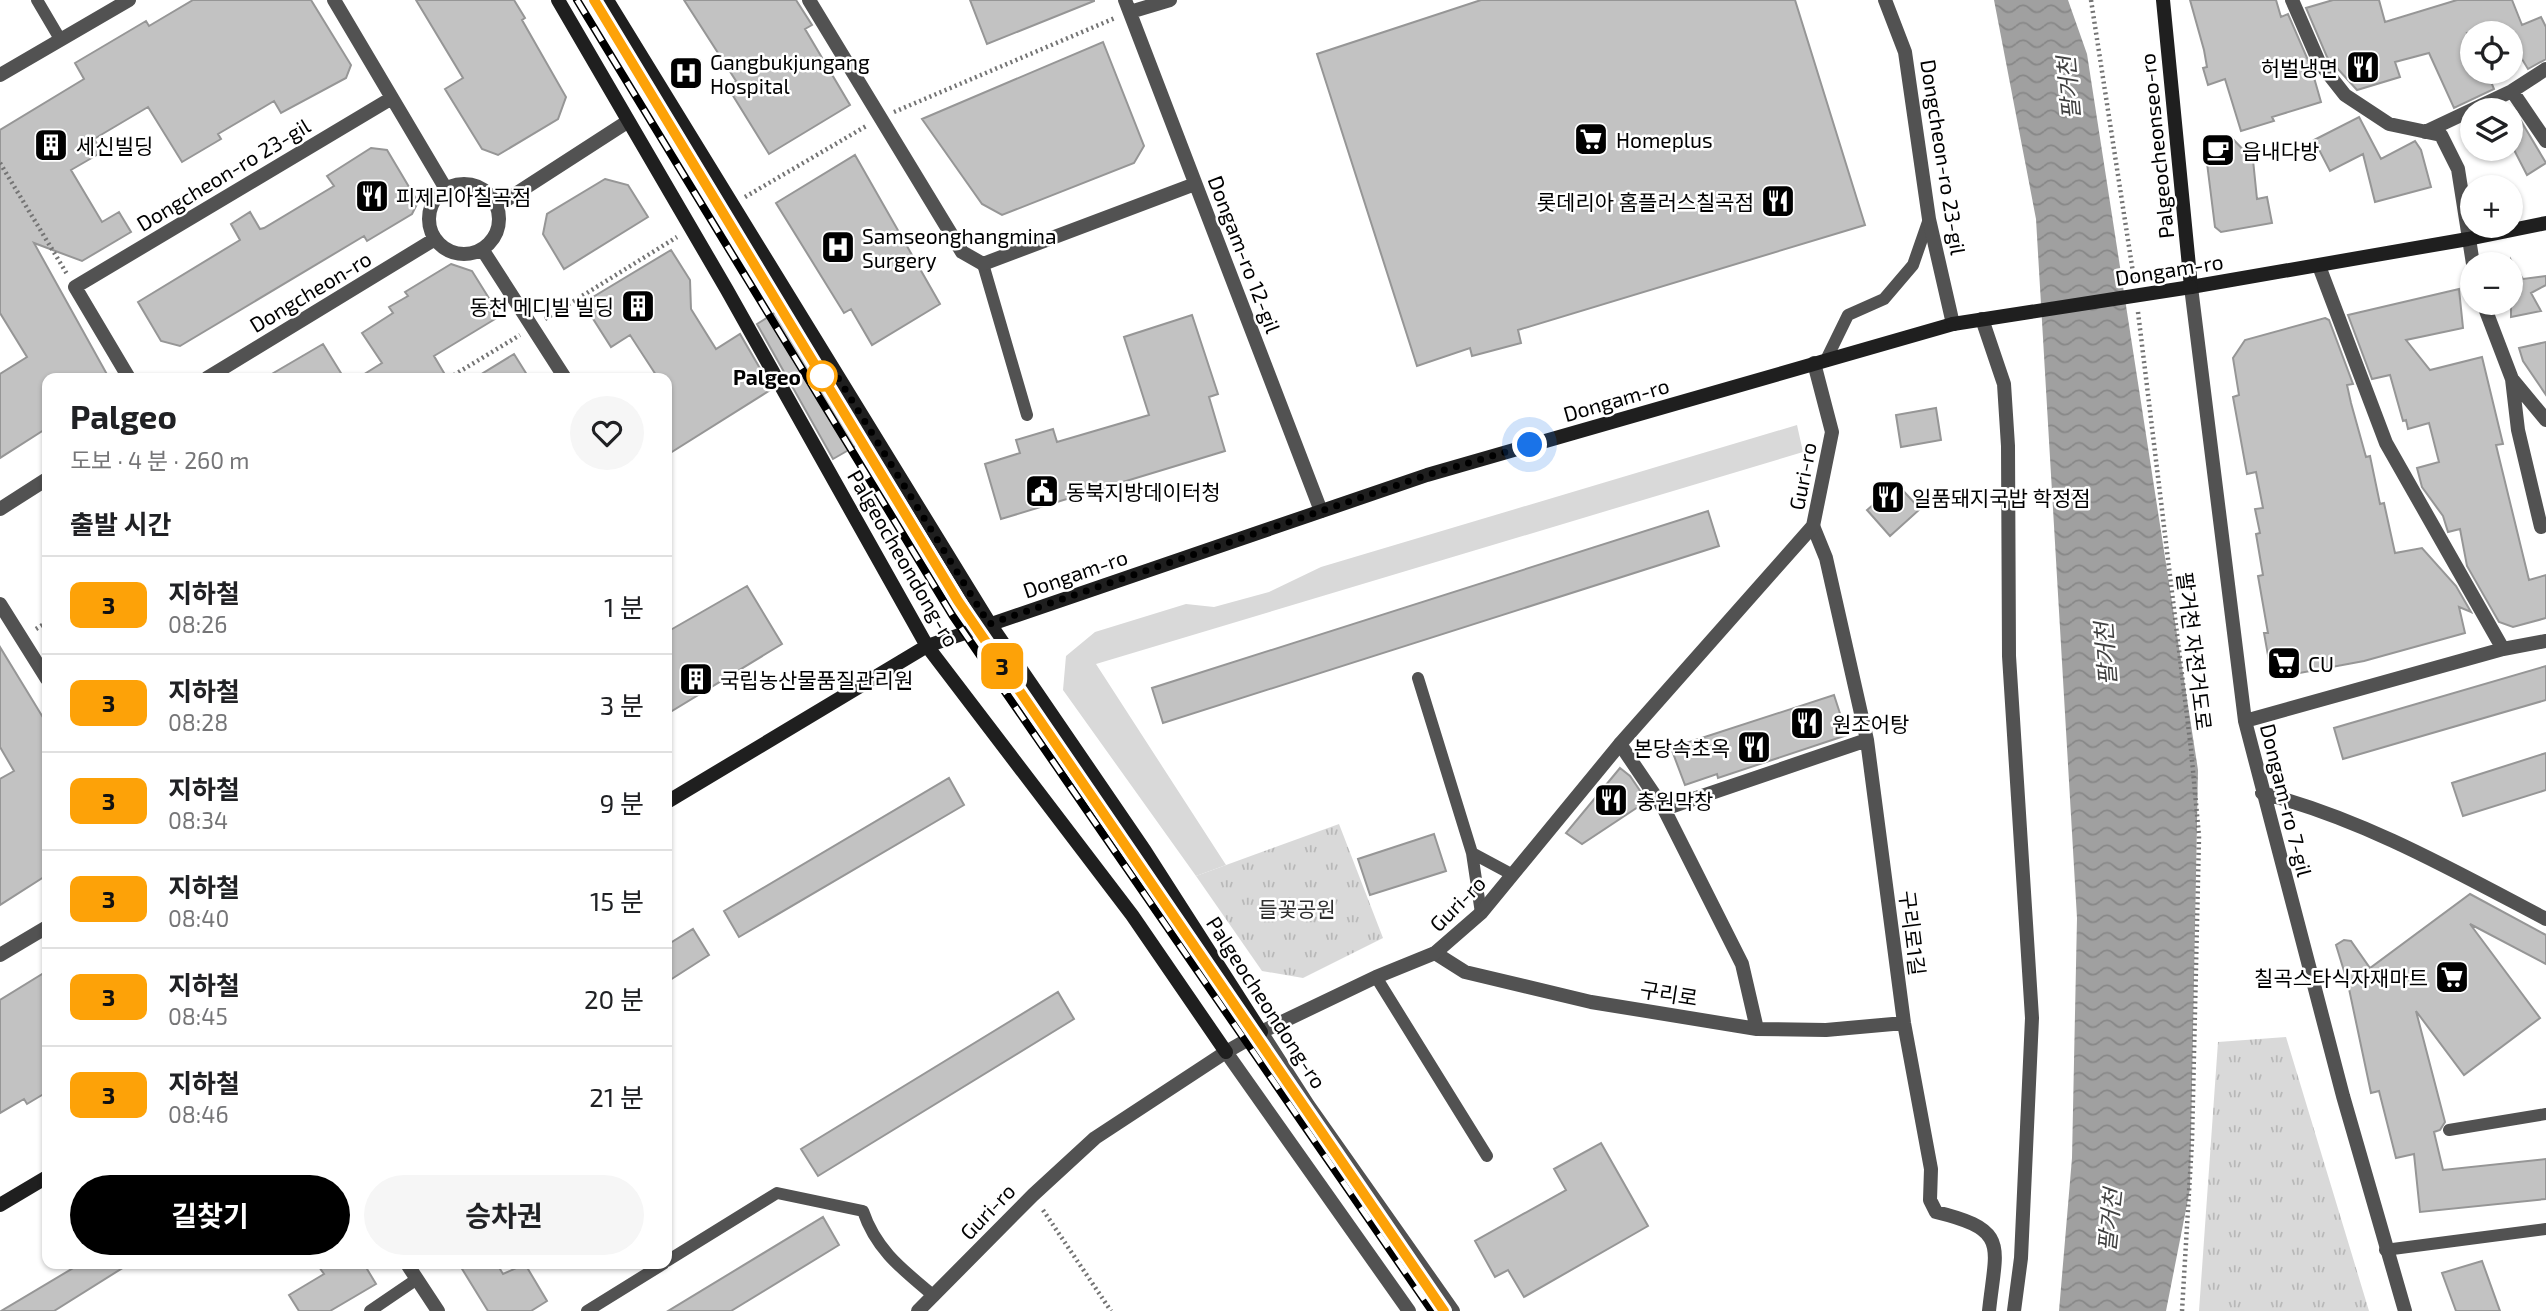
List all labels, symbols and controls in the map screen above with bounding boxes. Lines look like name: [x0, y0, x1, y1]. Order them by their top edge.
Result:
map controls: [2460, 21, 2523, 315]
button: locate: [2460, 21, 2523, 84]
restaurant icon: 허벌냉면: [2344, 48, 2382, 86]
place label: Gangbukjungang Hospital: [710, 49, 870, 98]
water label: 팔거천: [2051, 52, 2085, 121]
street label: Palgeocheonseo-ro: [2134, 52, 2178, 240]
hospital icon: Gangbukjungang Hospital: [667, 54, 705, 92]
place label: 허벌냉면: [2261, 55, 2338, 80]
street label: Dongcheon-ro 23-gil: [1916, 57, 1972, 257]
button: layers: [2460, 98, 2523, 161]
street label: Dongcheon-ro 23-gil: [132, 112, 315, 236]
supermarket icon: Homeplus: [1572, 120, 1610, 158]
building icon: 세신빌딩: [32, 126, 70, 164]
place label: Homeplus: [1616, 127, 1713, 152]
cafe icon: 읍내다방: [2199, 131, 2237, 169]
place label: 세신빌딩: [76, 133, 153, 158]
place label: 읍내다방: [2242, 138, 2319, 163]
street label: Dongam-ro 12-gil: [1203, 172, 1287, 337]
button: +: [2460, 175, 2523, 238]
restaurant icon: 피제리아칠곡점: [353, 177, 391, 215]
restaurant icon: 롯데리아 홈플러스칠곡점: [1759, 182, 1797, 220]
place label: 피제리아칠곡점: [396, 184, 531, 209]
place label: 롯데리아 홈플러스칠곡점: [1537, 189, 1754, 214]
place label: Samseonghangmina Surgery: [862, 223, 1056, 272]
hospital icon: Samseonghangmina Surgery: [819, 228, 857, 266]
street label: Dongcheon-ro: [245, 245, 375, 337]
street label: Dongam-ro: [2113, 248, 2225, 290]
button: −: [2460, 252, 2523, 315]
building icon: 동천 메디빌 빌딩: [619, 287, 657, 325]
place label: 동천 메디빌 빌딩: [469, 294, 614, 319]
marker: Palgeo: [807, 361, 837, 391]
place label: Palgeo: [733, 364, 801, 389]
street label: Dongam-ro: [1560, 372, 1672, 426]
text: Palgeo: [70, 396, 177, 436]
button: heart: [570, 396, 644, 470]
your location: [1512, 427, 1547, 462]
street label: Guri-ro: [1783, 440, 1821, 512]
text: 도보 · 4 분 · 260 m: [70, 446, 249, 474]
street label: Palgeocheondong-ro: [843, 465, 965, 651]
public building icon: 동북지방데이터청: [1023, 472, 1061, 510]
restaurant icon: 일품돼지국밥 학정점: [1869, 478, 1907, 516]
place label: 동북지방데이터청: [1066, 479, 1221, 504]
place label: 일품돼지국밥 학정점: [1912, 485, 2091, 510]
text: 출발 시간: [70, 508, 171, 539]
street label: Dongam-ro: [1019, 543, 1131, 603]
street label: 팔거천 자전거도로: [2173, 570, 2217, 732]
text: 지하철: [168, 577, 240, 608]
text: 3: [102, 590, 115, 619]
text: 1 분: [604, 591, 644, 622]
text: 08:26: [168, 610, 227, 638]
water label: 팔거천: [2089, 619, 2121, 687]
line badge: 3: [979, 643, 1025, 689]
supermarket icon: CU: [2265, 644, 2303, 682]
text: 3: [995, 651, 1009, 680]
place label: CU: [2308, 651, 2334, 676]
building icon: 국립농산물품질관리원: [677, 660, 715, 698]
place label: 국립농산물품질관리원: [720, 667, 913, 692]
text: 지하철: [168, 675, 240, 706]
text: 3: [102, 688, 115, 717]
text: 3 분: [600, 689, 644, 720]
restaurant icon: 원조어탕: [1788, 704, 1826, 742]
text: 08:28: [168, 708, 228, 736]
place label: 원조어탕: [1832, 711, 1909, 736]
street label: Dongam-ro 7-gil: [2256, 721, 2318, 880]
restaurant icon: 본당속초옥: [1735, 728, 1773, 766]
place label: 본당속초옥: [1633, 735, 1730, 760]
text: 지하철: [168, 773, 240, 804]
restaurant icon: 충원막창: [1592, 781, 1630, 819]
text: 3: [102, 786, 115, 815]
text: 9 분: [599, 787, 644, 818]
place label: 충원막창: [1636, 788, 1713, 813]
text: 08:34: [168, 806, 228, 834]
street label: Guri-ro: [1424, 870, 1490, 936]
text: 지하철: [168, 871, 240, 902]
text: 3: [102, 884, 115, 913]
text: 15 분: [590, 885, 644, 916]
street label: 구리로1길: [1895, 889, 1931, 977]
park label: 들꽃공원: [1258, 896, 1336, 921]
text: 08:40: [168, 904, 229, 932]
street label: Palgeocheondong-ro: [1202, 911, 1332, 1093]
supermarket icon: 칠곡스타식자재마트: [2433, 958, 2471, 996]
place label: 칠곡스타식자재마트: [2254, 965, 2428, 990]
text: 지하철: [168, 969, 240, 1000]
street label: 구리로: [1638, 976, 1700, 1010]
text: 3: [102, 982, 115, 1011]
text: 20 분: [584, 983, 644, 1014]
text: 08:45: [168, 1002, 228, 1030]
text: 지하철: [168, 1067, 240, 1098]
text: 3: [102, 1080, 115, 1109]
text: 21 분: [589, 1081, 644, 1112]
text: 08:46: [168, 1100, 229, 1128]
button: 길찾기: [70, 1175, 350, 1255]
button: 승차권: [364, 1175, 644, 1255]
street label: Guri-ro: [954, 1178, 1020, 1244]
water label: 팔거천: [2092, 1184, 2127, 1253]

